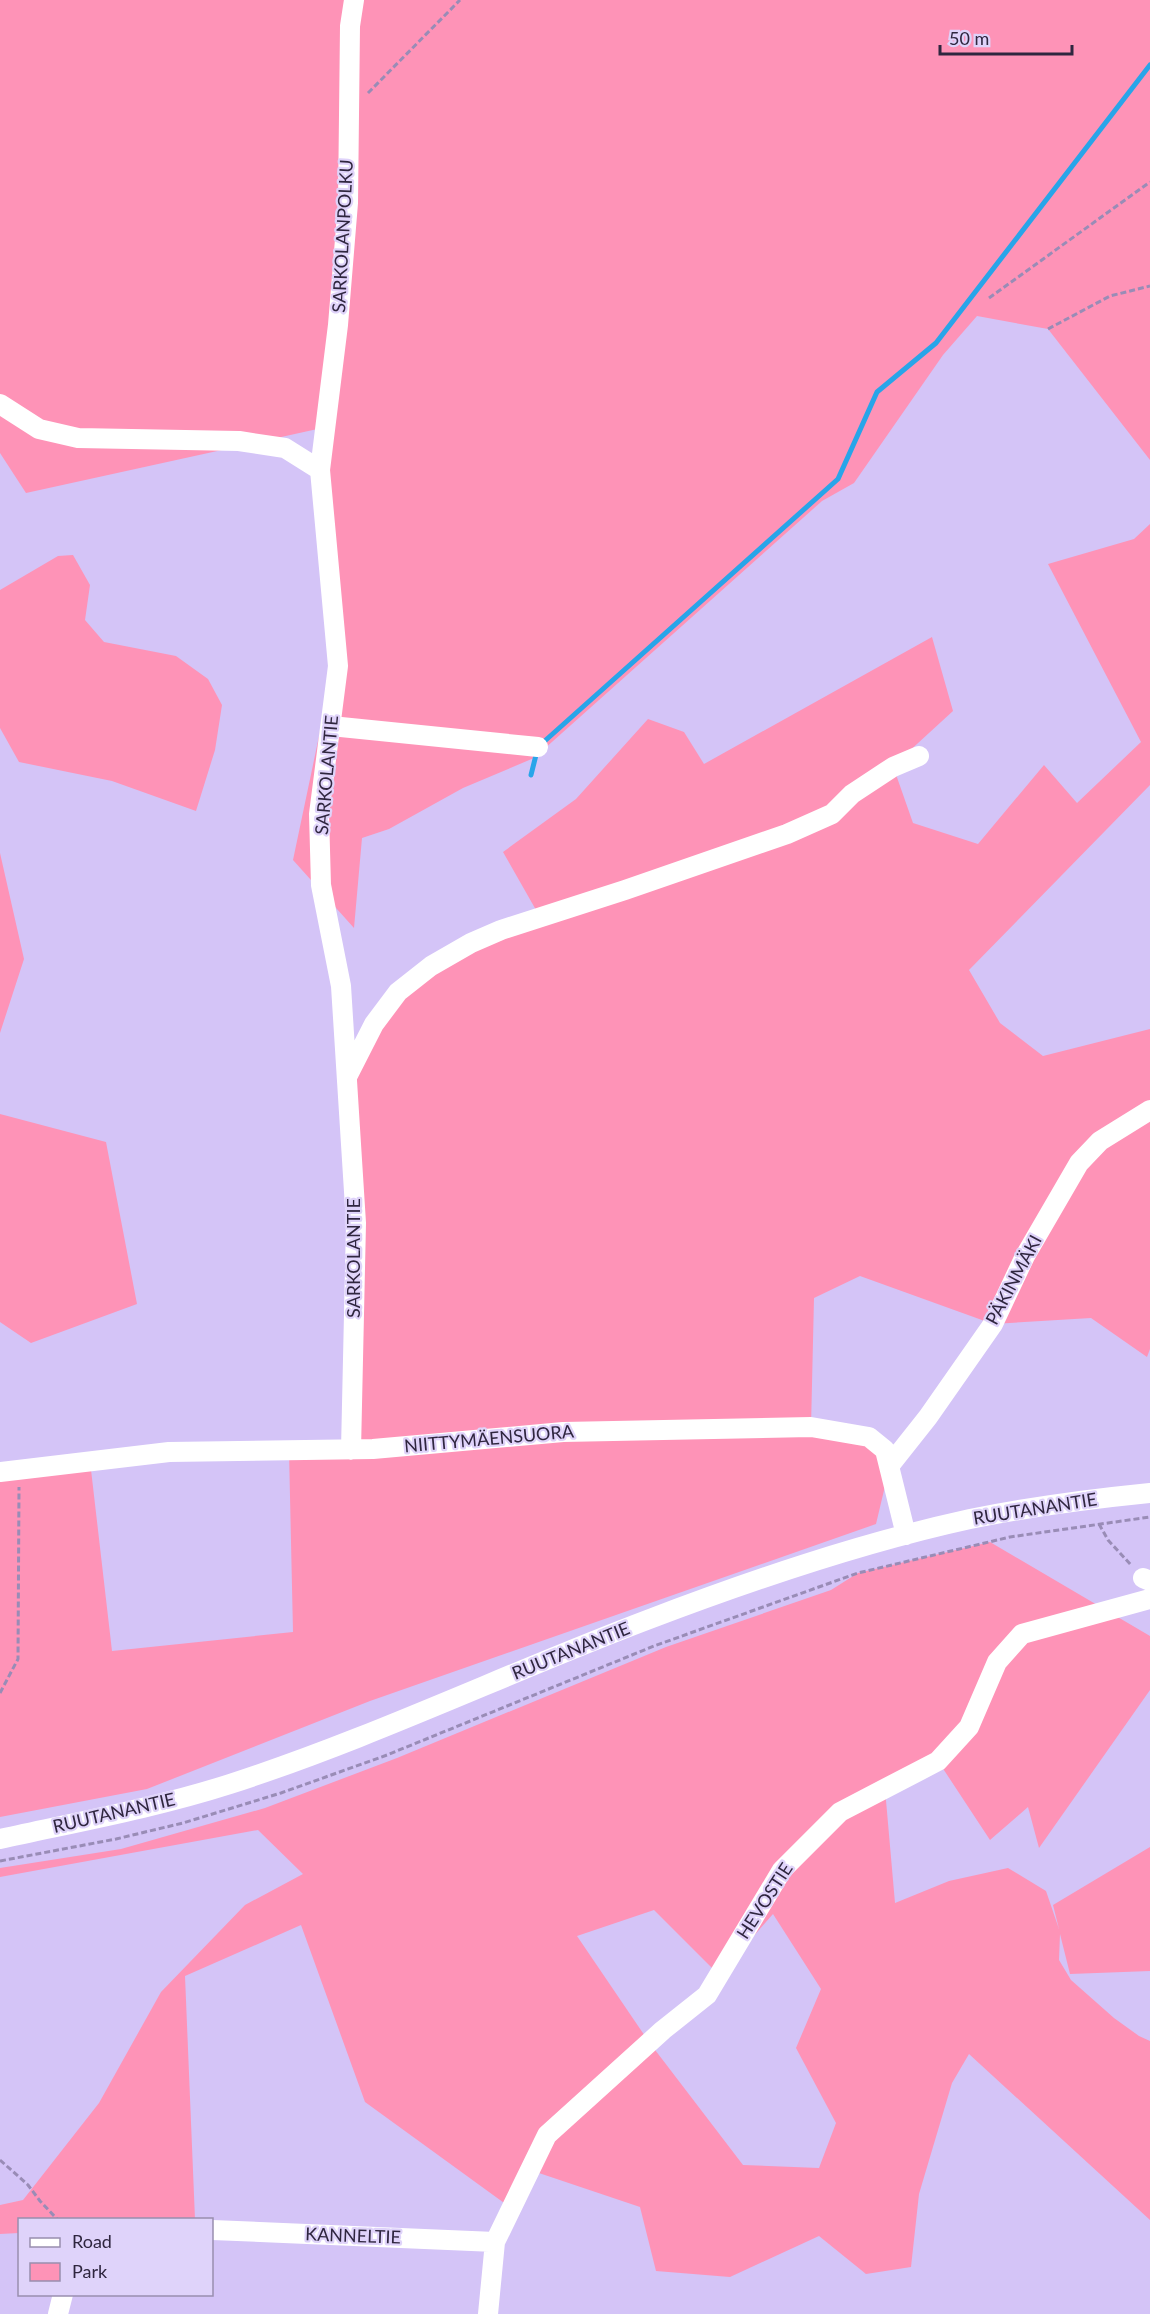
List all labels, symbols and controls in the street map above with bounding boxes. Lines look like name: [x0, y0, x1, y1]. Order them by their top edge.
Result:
scale bar: [940, 18, 1072, 56]
text: 50 m: [949, 27, 989, 49]
street label: SARKOLANPOLKU: [327, 159, 357, 313]
street label: SARKOLANTIE: [310, 714, 342, 836]
street label: SARKOLANTIE: [342, 1198, 364, 1318]
street label: PÄKINMÄKI: [980, 1231, 1046, 1328]
street label: NIITTYMÄENSUORA: [403, 1420, 575, 1456]
street label: RUUTANANTIE: [971, 1487, 1098, 1529]
street label: RUUTANANTIE: [509, 1616, 633, 1684]
street label: RUUTANANTIE: [50, 1787, 177, 1837]
street label: HEVOSTIE: [731, 1858, 797, 1943]
legend: [18, 2218, 213, 2296]
street label: KANNELTIE: [305, 2222, 401, 2248]
text: Road: [72, 2230, 112, 2252]
text: Park: [72, 2260, 108, 2282]

